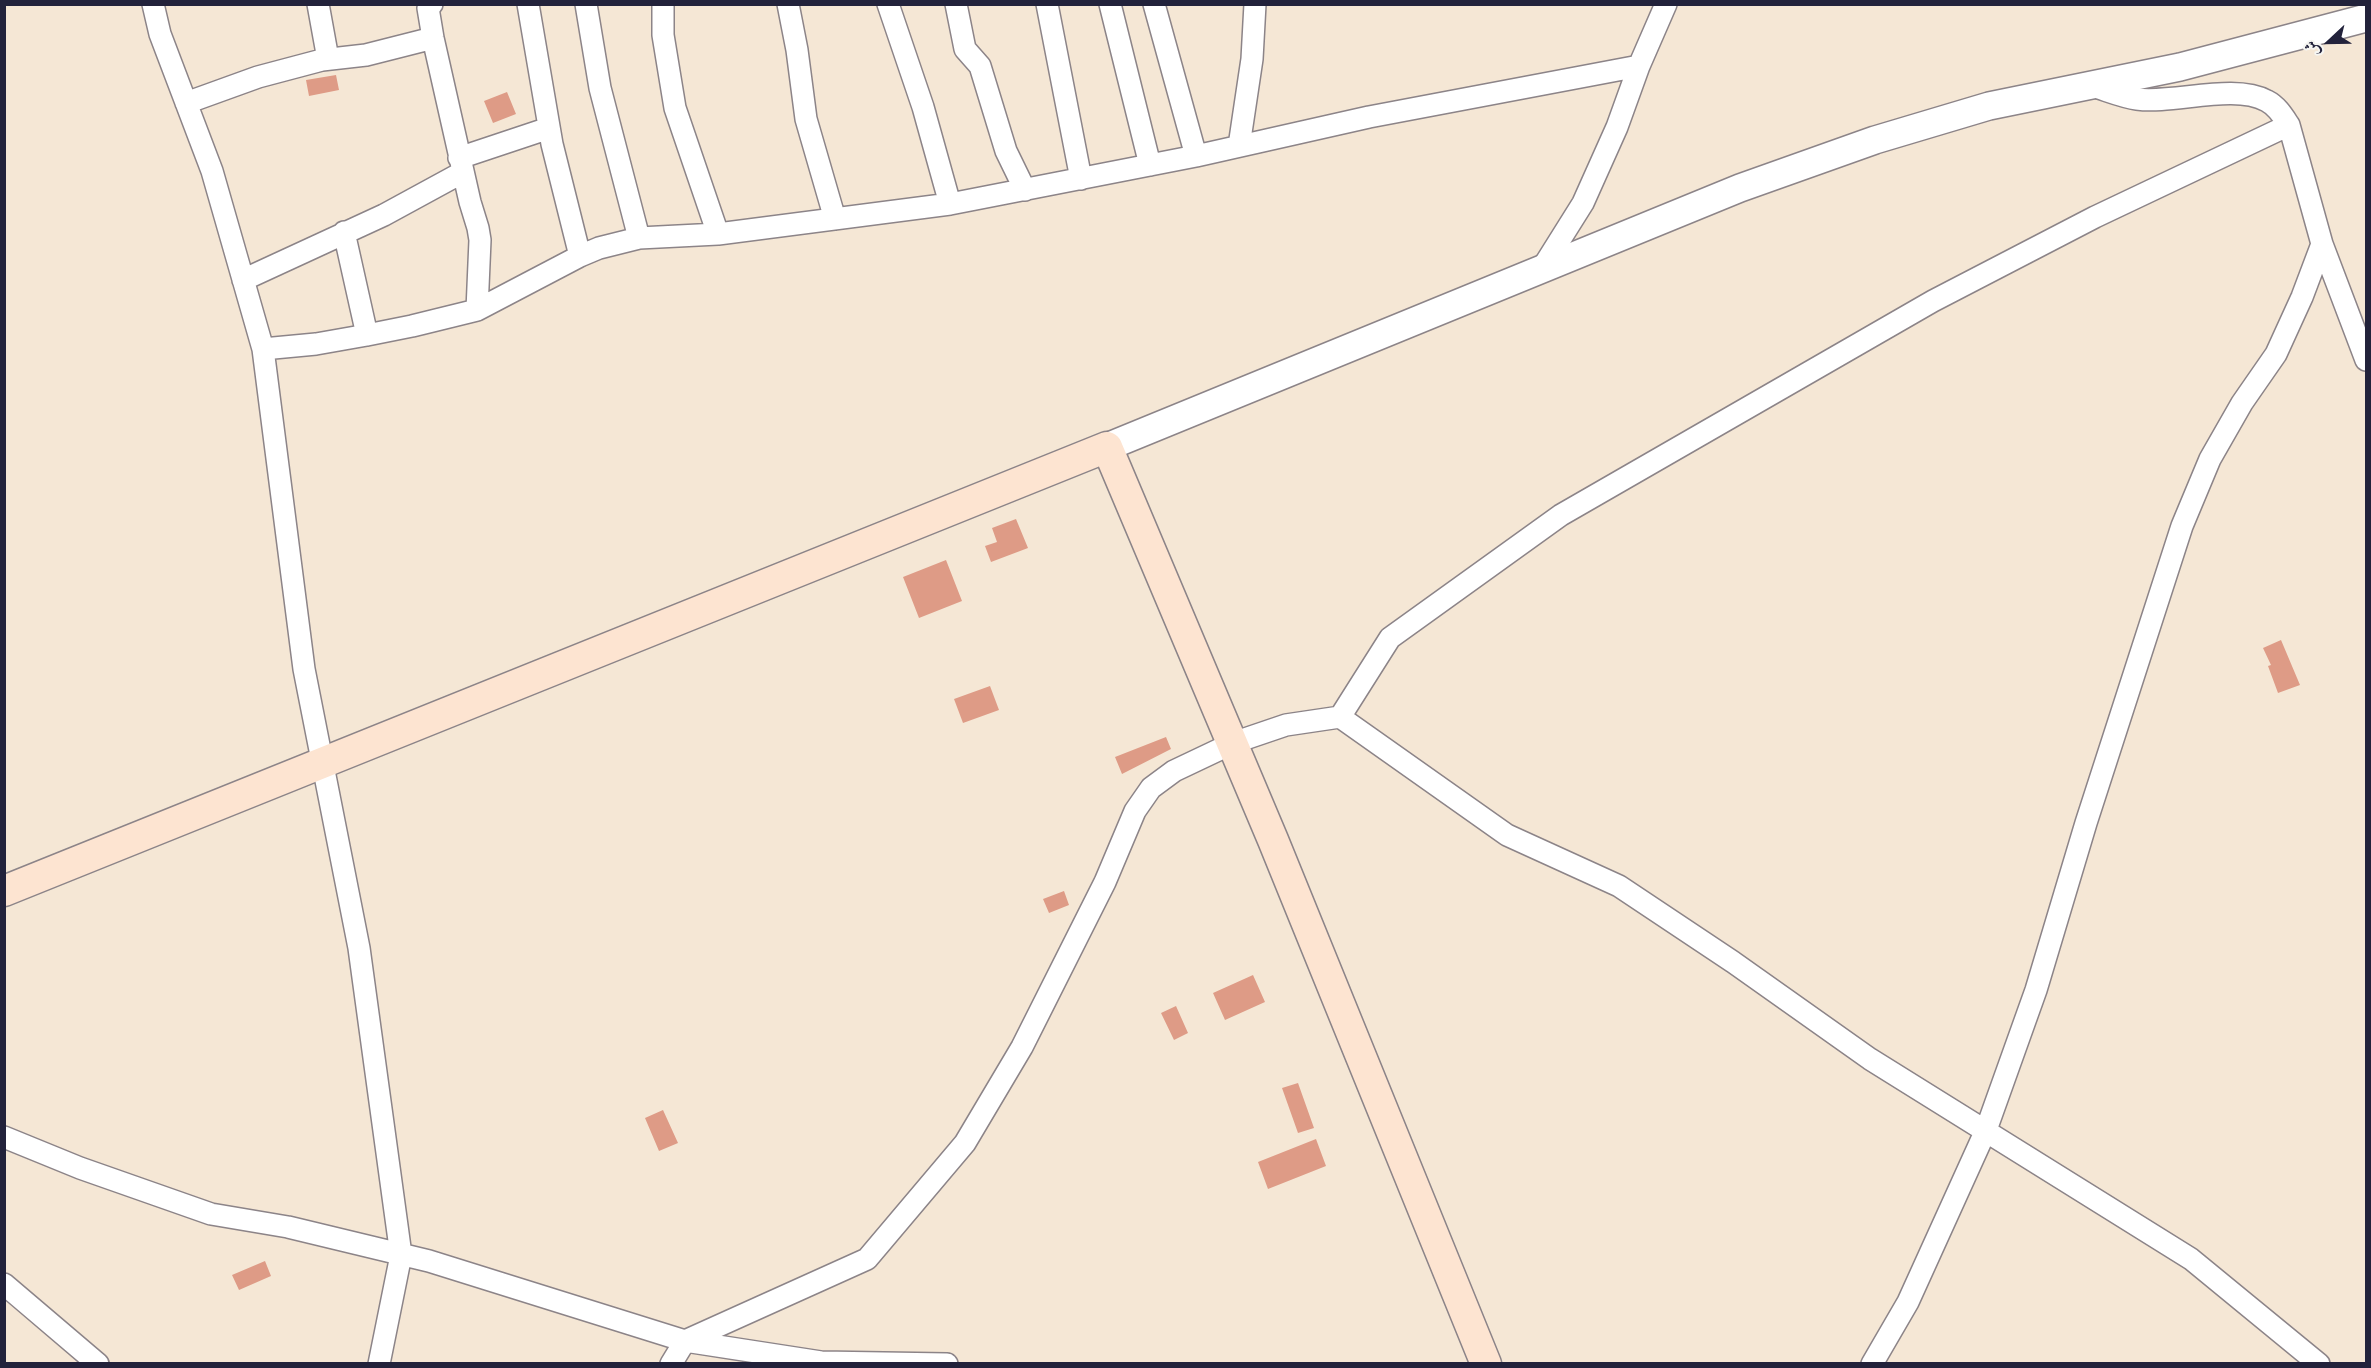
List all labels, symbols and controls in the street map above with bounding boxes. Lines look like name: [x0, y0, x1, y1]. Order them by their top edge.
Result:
north arrow: [2299, 12, 2359, 72]
text: ش: [2299, 37, 2325, 60]

